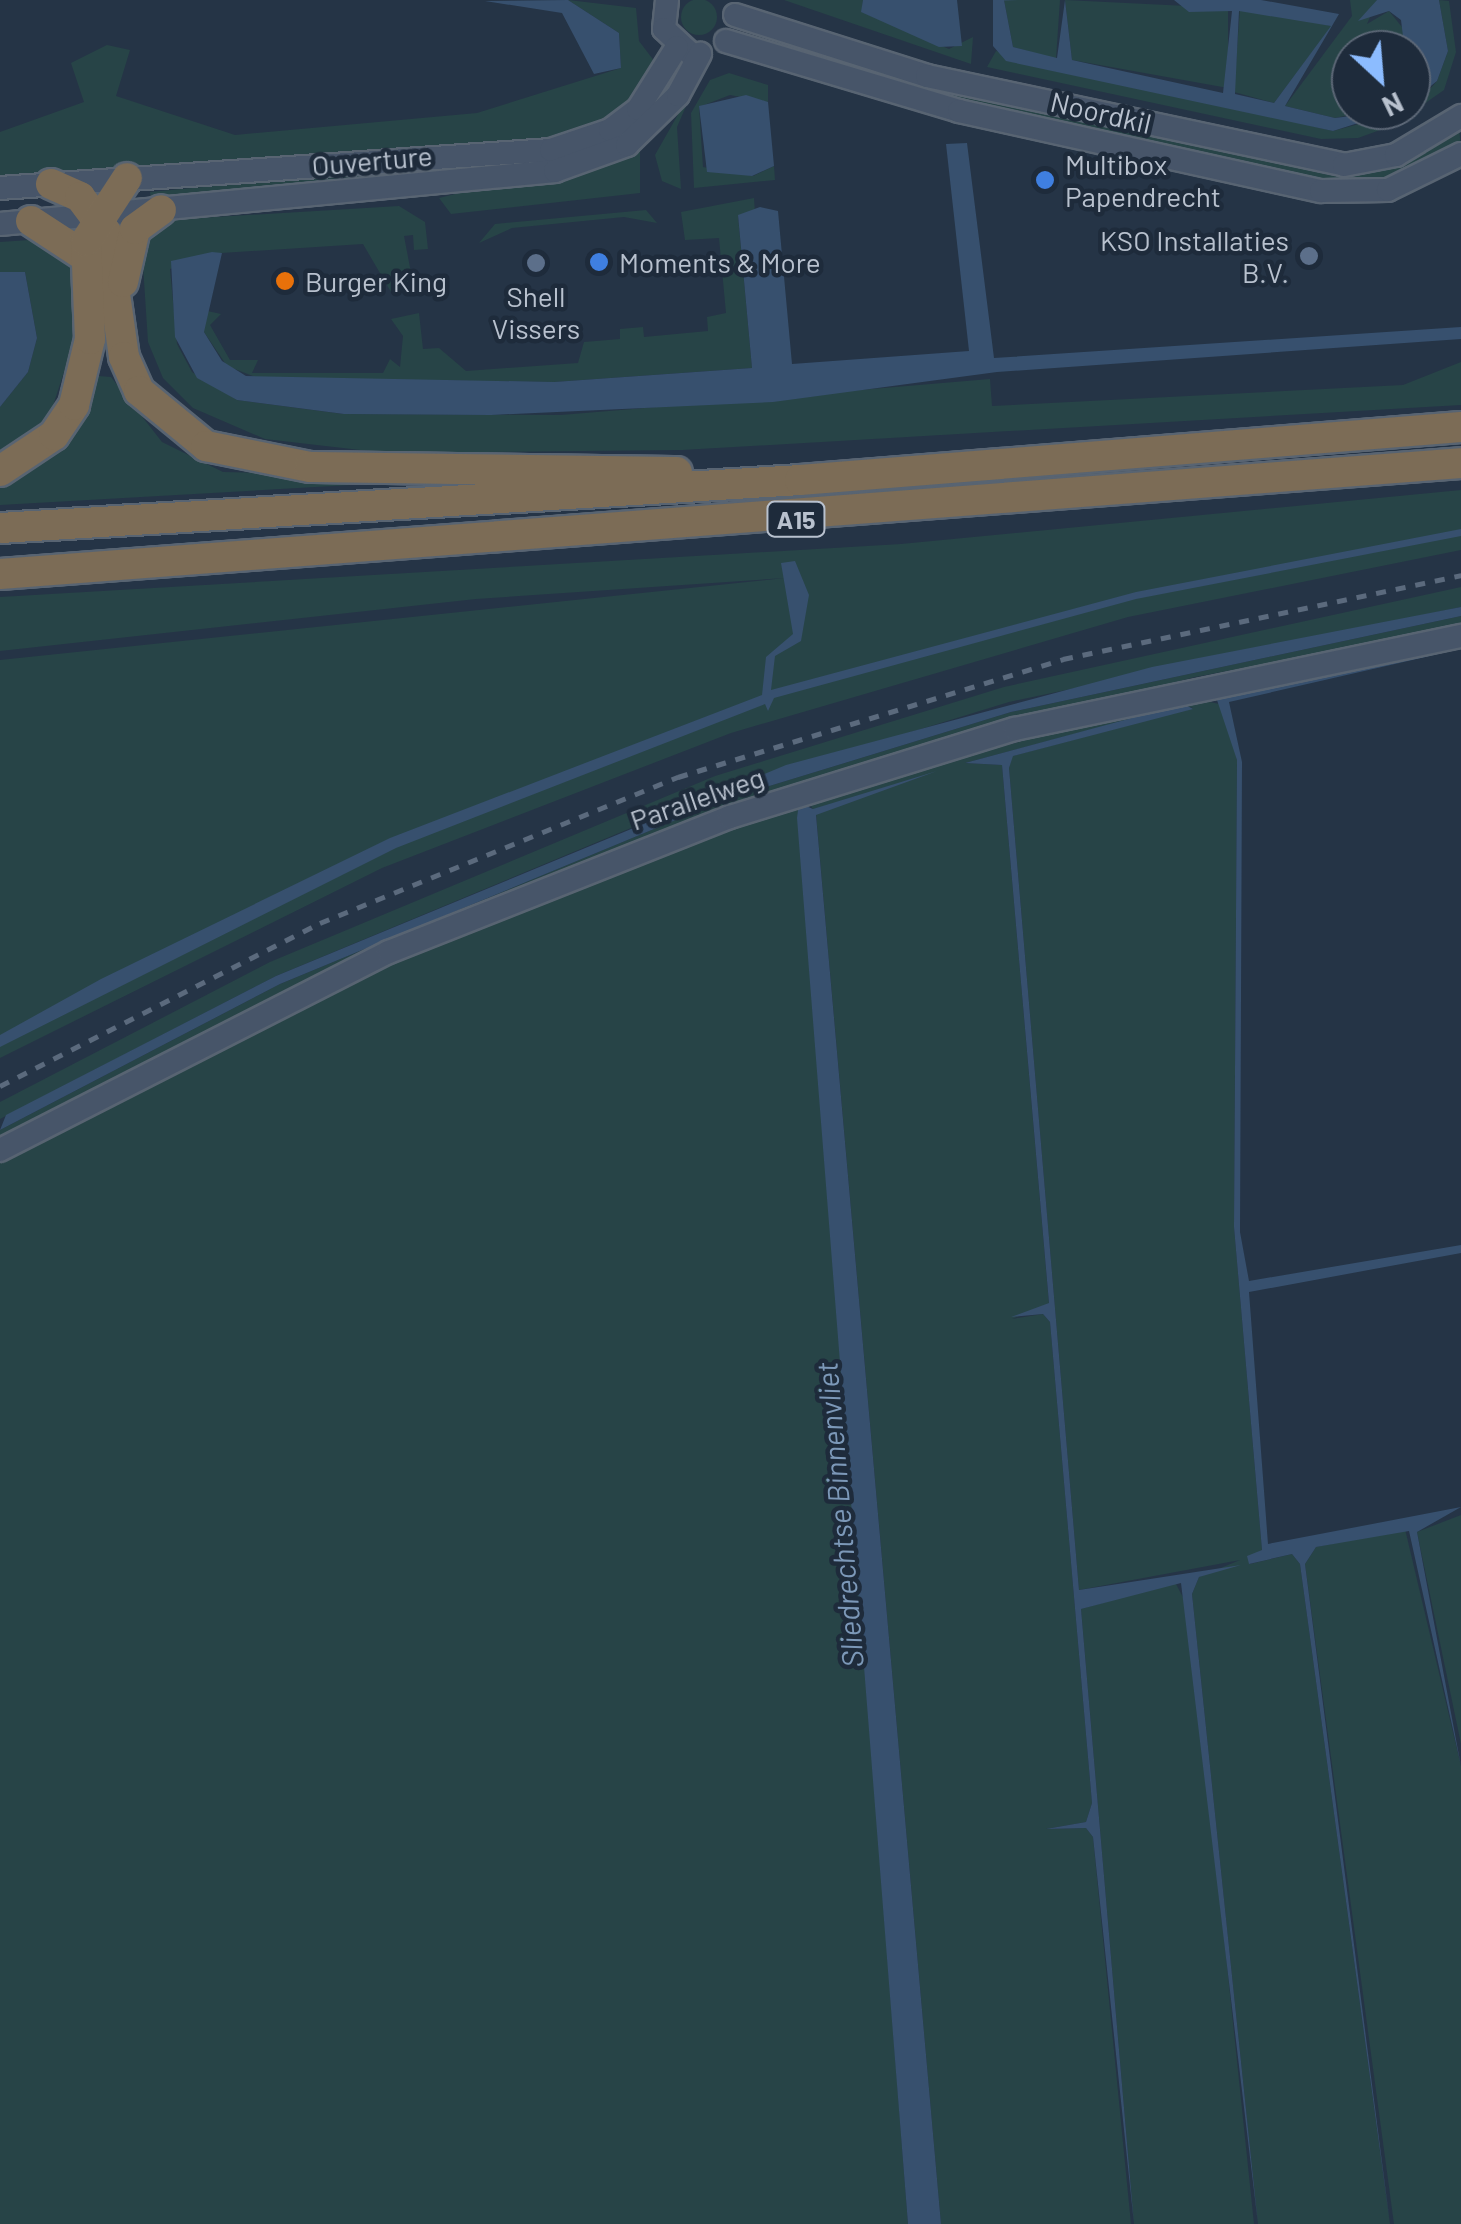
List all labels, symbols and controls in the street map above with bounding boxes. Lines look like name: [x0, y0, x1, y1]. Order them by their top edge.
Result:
north arrow: [1331, 30, 1431, 130]
street label: Noordkil: [1047, 84, 1155, 140]
text: N: [1377, 86, 1409, 125]
street label: Ouverture: [310, 138, 434, 182]
place label: Multibox Papendrecht: [1065, 147, 1221, 213]
marker: Multibox Papendrecht: [1034, 169, 1056, 191]
place label: KSO Installaties B.V.: [1100, 223, 1289, 289]
place label: Moments & More: [619, 245, 821, 279]
marker: KSO Installaties B.V.: [1298, 245, 1320, 267]
marker: Moments & More: [588, 251, 610, 273]
marker: Shell Vissers: [525, 252, 547, 274]
place label: Burger King: [305, 264, 447, 298]
marker: Burger King: [274, 270, 296, 292]
place label: Shell Vissers: [492, 279, 580, 345]
road number: A15: [766, 499, 826, 539]
street label: Parallelweg: [626, 759, 768, 837]
water label: Sliedrechtse Binnenvliet: [808, 1361, 870, 1669]

